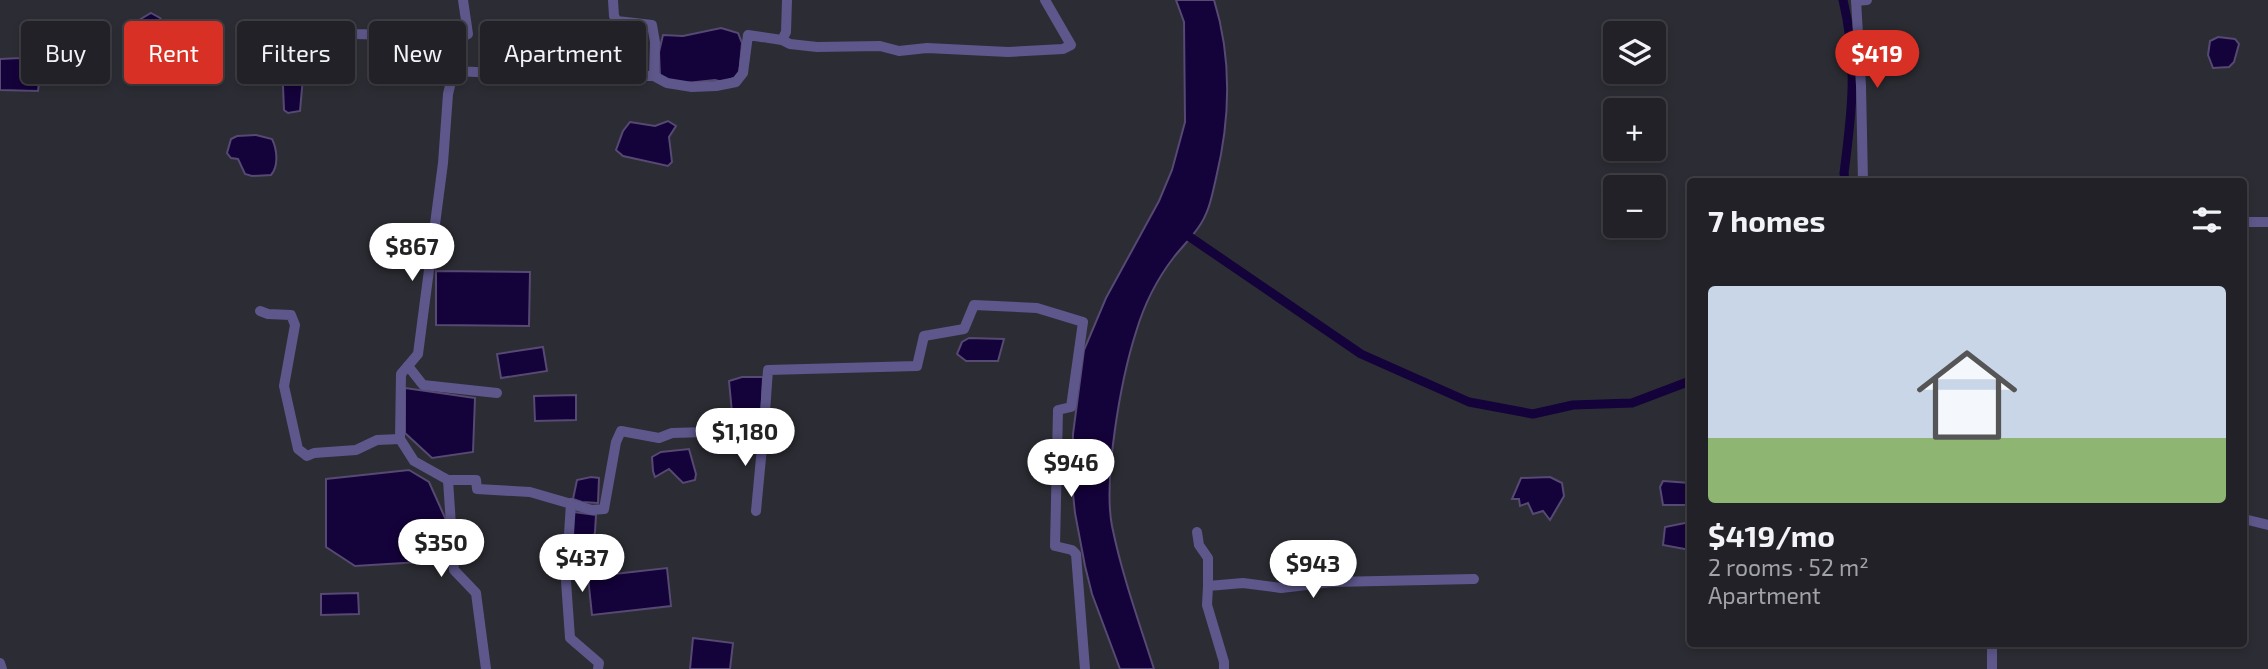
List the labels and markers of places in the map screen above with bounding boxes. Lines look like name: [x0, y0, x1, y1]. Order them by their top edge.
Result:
pin: $419: [1836, 31, 1918, 90]
pin: $867: [371, 224, 453, 283]
pin: $1,180: [688, 408, 802, 468]
pin: $946: [1030, 440, 1112, 499]
pin: $350: [400, 520, 482, 579]
pin: $437: [541, 534, 623, 594]
pin: $943: [1272, 540, 1354, 600]

